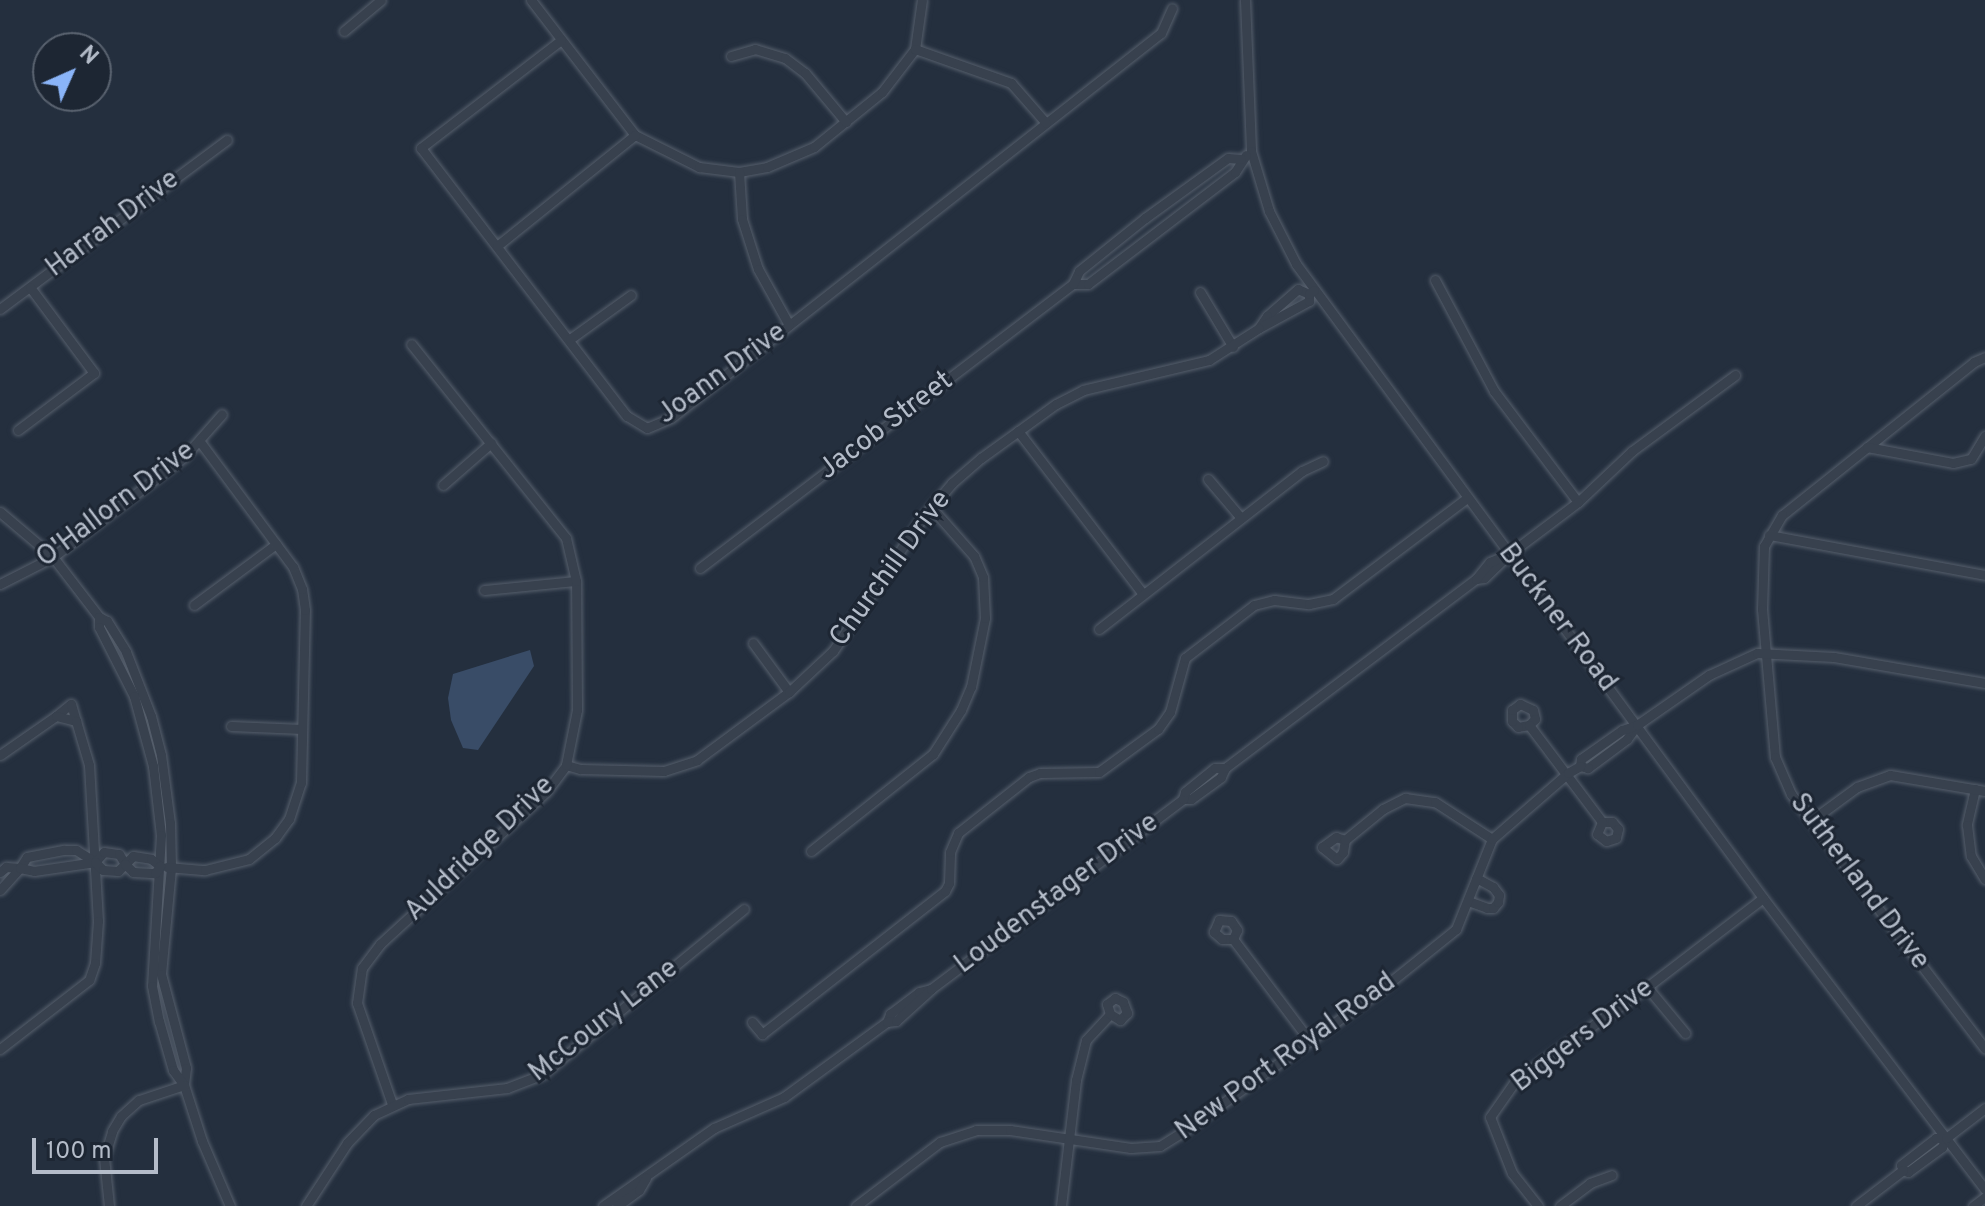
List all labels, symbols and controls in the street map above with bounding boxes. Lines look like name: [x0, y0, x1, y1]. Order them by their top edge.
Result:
north arrow: [32, 32, 112, 112]
text: N: [73, 41, 103, 71]
street label: Harrah Drive: [40, 163, 186, 285]
street label: Joann Drive: [651, 316, 793, 432]
street label: Jacob Street: [812, 365, 960, 487]
street label: O'Hallorn Drive: [30, 435, 202, 575]
street label: Churchill Drive: [823, 484, 959, 654]
street label: Buckner Road: [1490, 537, 1624, 699]
street label: Auldridge Drive: [398, 769, 562, 929]
street label: Sutherland Drive: [1782, 787, 1936, 977]
street label: Loudenstager Drive: [948, 806, 1166, 982]
street label: McCoury Lane: [523, 952, 685, 1090]
street label: New Port Royal Road: [1169, 966, 1403, 1148]
street label: Biggers Drive: [1506, 972, 1660, 1100]
scale bar: [36, 1122, 162, 1172]
text: 100 m: [46, 1137, 112, 1167]

